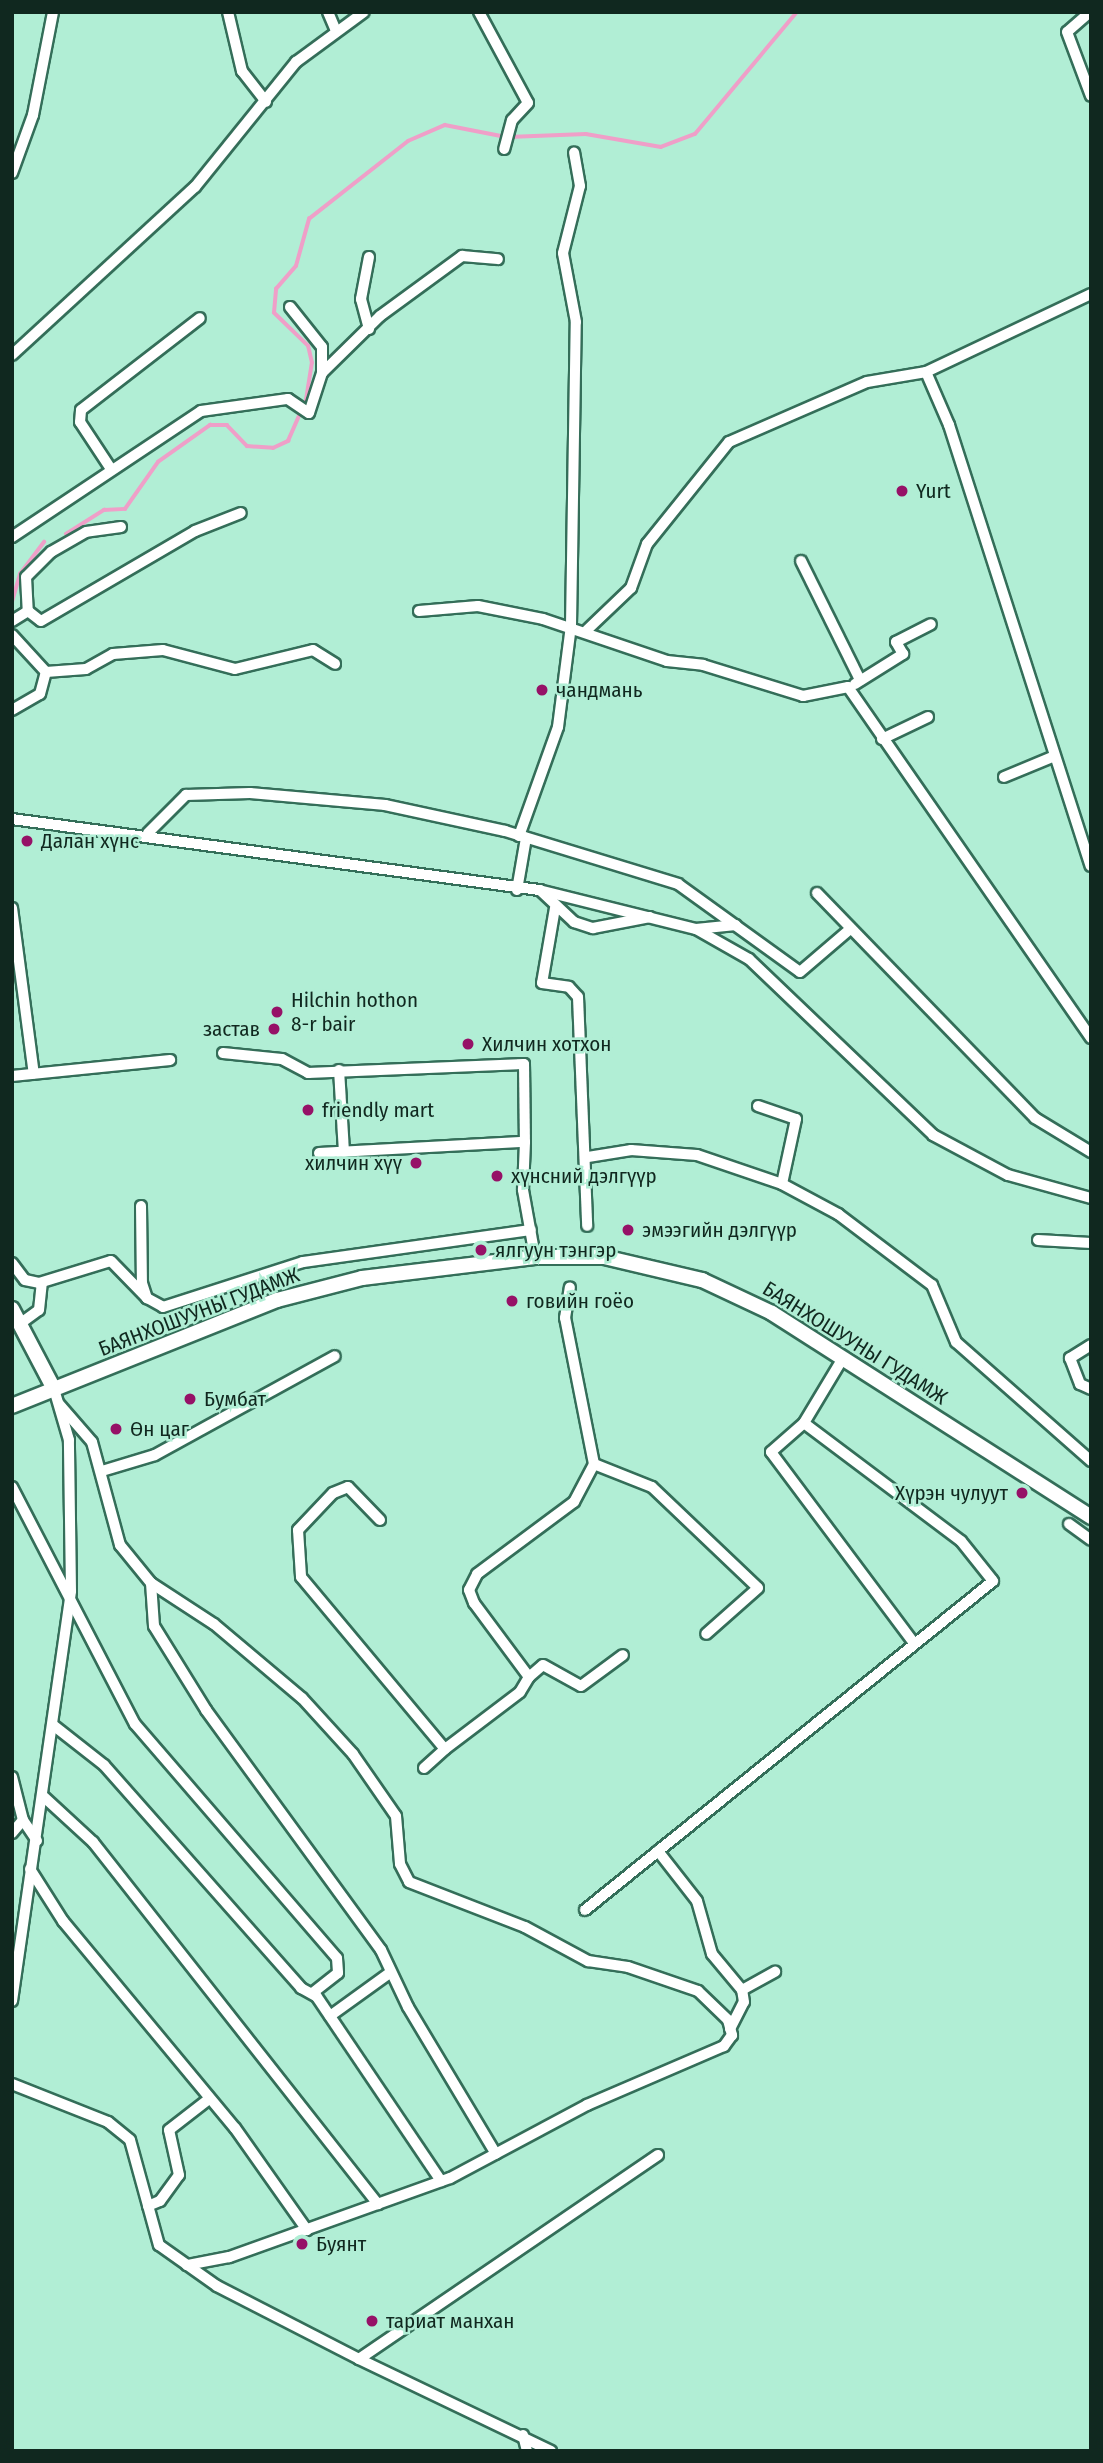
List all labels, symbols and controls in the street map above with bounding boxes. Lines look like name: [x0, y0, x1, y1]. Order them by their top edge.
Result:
place label: Yurt: [916, 478, 951, 504]
marker: Yurt: [894, 483, 910, 499]
place label: чандмань: [556, 677, 642, 703]
marker: чандмань: [534, 682, 550, 698]
place label: Далан хүнс: [41, 828, 139, 854]
marker: Далан хүнс: [19, 833, 35, 849]
place label: Hilchin hothon 8-r bair: [291, 987, 418, 1037]
marker: Hilchin hothon 8-r bair: [269, 1004, 285, 1020]
place label: застав: [203, 1016, 260, 1042]
marker: застав: [266, 1021, 282, 1037]
place label: Хилчин хотхон: [482, 1031, 611, 1057]
marker: Хилчин хотхон: [460, 1036, 476, 1052]
place label: friendly mart: [322, 1097, 434, 1123]
marker: friendly mart: [300, 1102, 316, 1118]
place label: хилчин хүү: [305, 1150, 402, 1176]
marker: хилчин хүү: [408, 1155, 424, 1171]
place label: хүнсний дэлгүүр: [511, 1163, 657, 1189]
marker: хүнсний дэлгүүр: [489, 1168, 505, 1184]
place label: эмээгийн дэлгүүр: [642, 1217, 797, 1243]
marker: эмээгийн дэлгүүр: [620, 1222, 636, 1238]
place label: ялгуун тэнгэр: [495, 1237, 616, 1263]
marker: ялгуун тэнгэр: [473, 1242, 489, 1258]
street label: БАЯНХОШУУНЫ ГУДАМЖ: [95, 1262, 303, 1362]
street label: БАЯНХОШУУНЫ ГУДАМЖ: [758, 1276, 952, 1410]
place label: говийн гоёо: [526, 1288, 634, 1314]
marker: говийн гоёо: [504, 1293, 520, 1309]
place label: Бумбат: [204, 1386, 266, 1412]
marker: Бумбат: [182, 1391, 198, 1407]
place label: Өн цаг: [130, 1416, 189, 1442]
marker: Өн цаг: [108, 1421, 124, 1437]
place label: Хүрэн чулуут: [895, 1480, 1008, 1506]
marker: Хүрэн чулуут: [1014, 1485, 1030, 1501]
place label: Буянт: [316, 2231, 366, 2257]
marker: Буянт: [294, 2236, 310, 2252]
place label: тариат манхан: [386, 2308, 514, 2334]
marker: тариат манхан: [364, 2313, 380, 2329]

